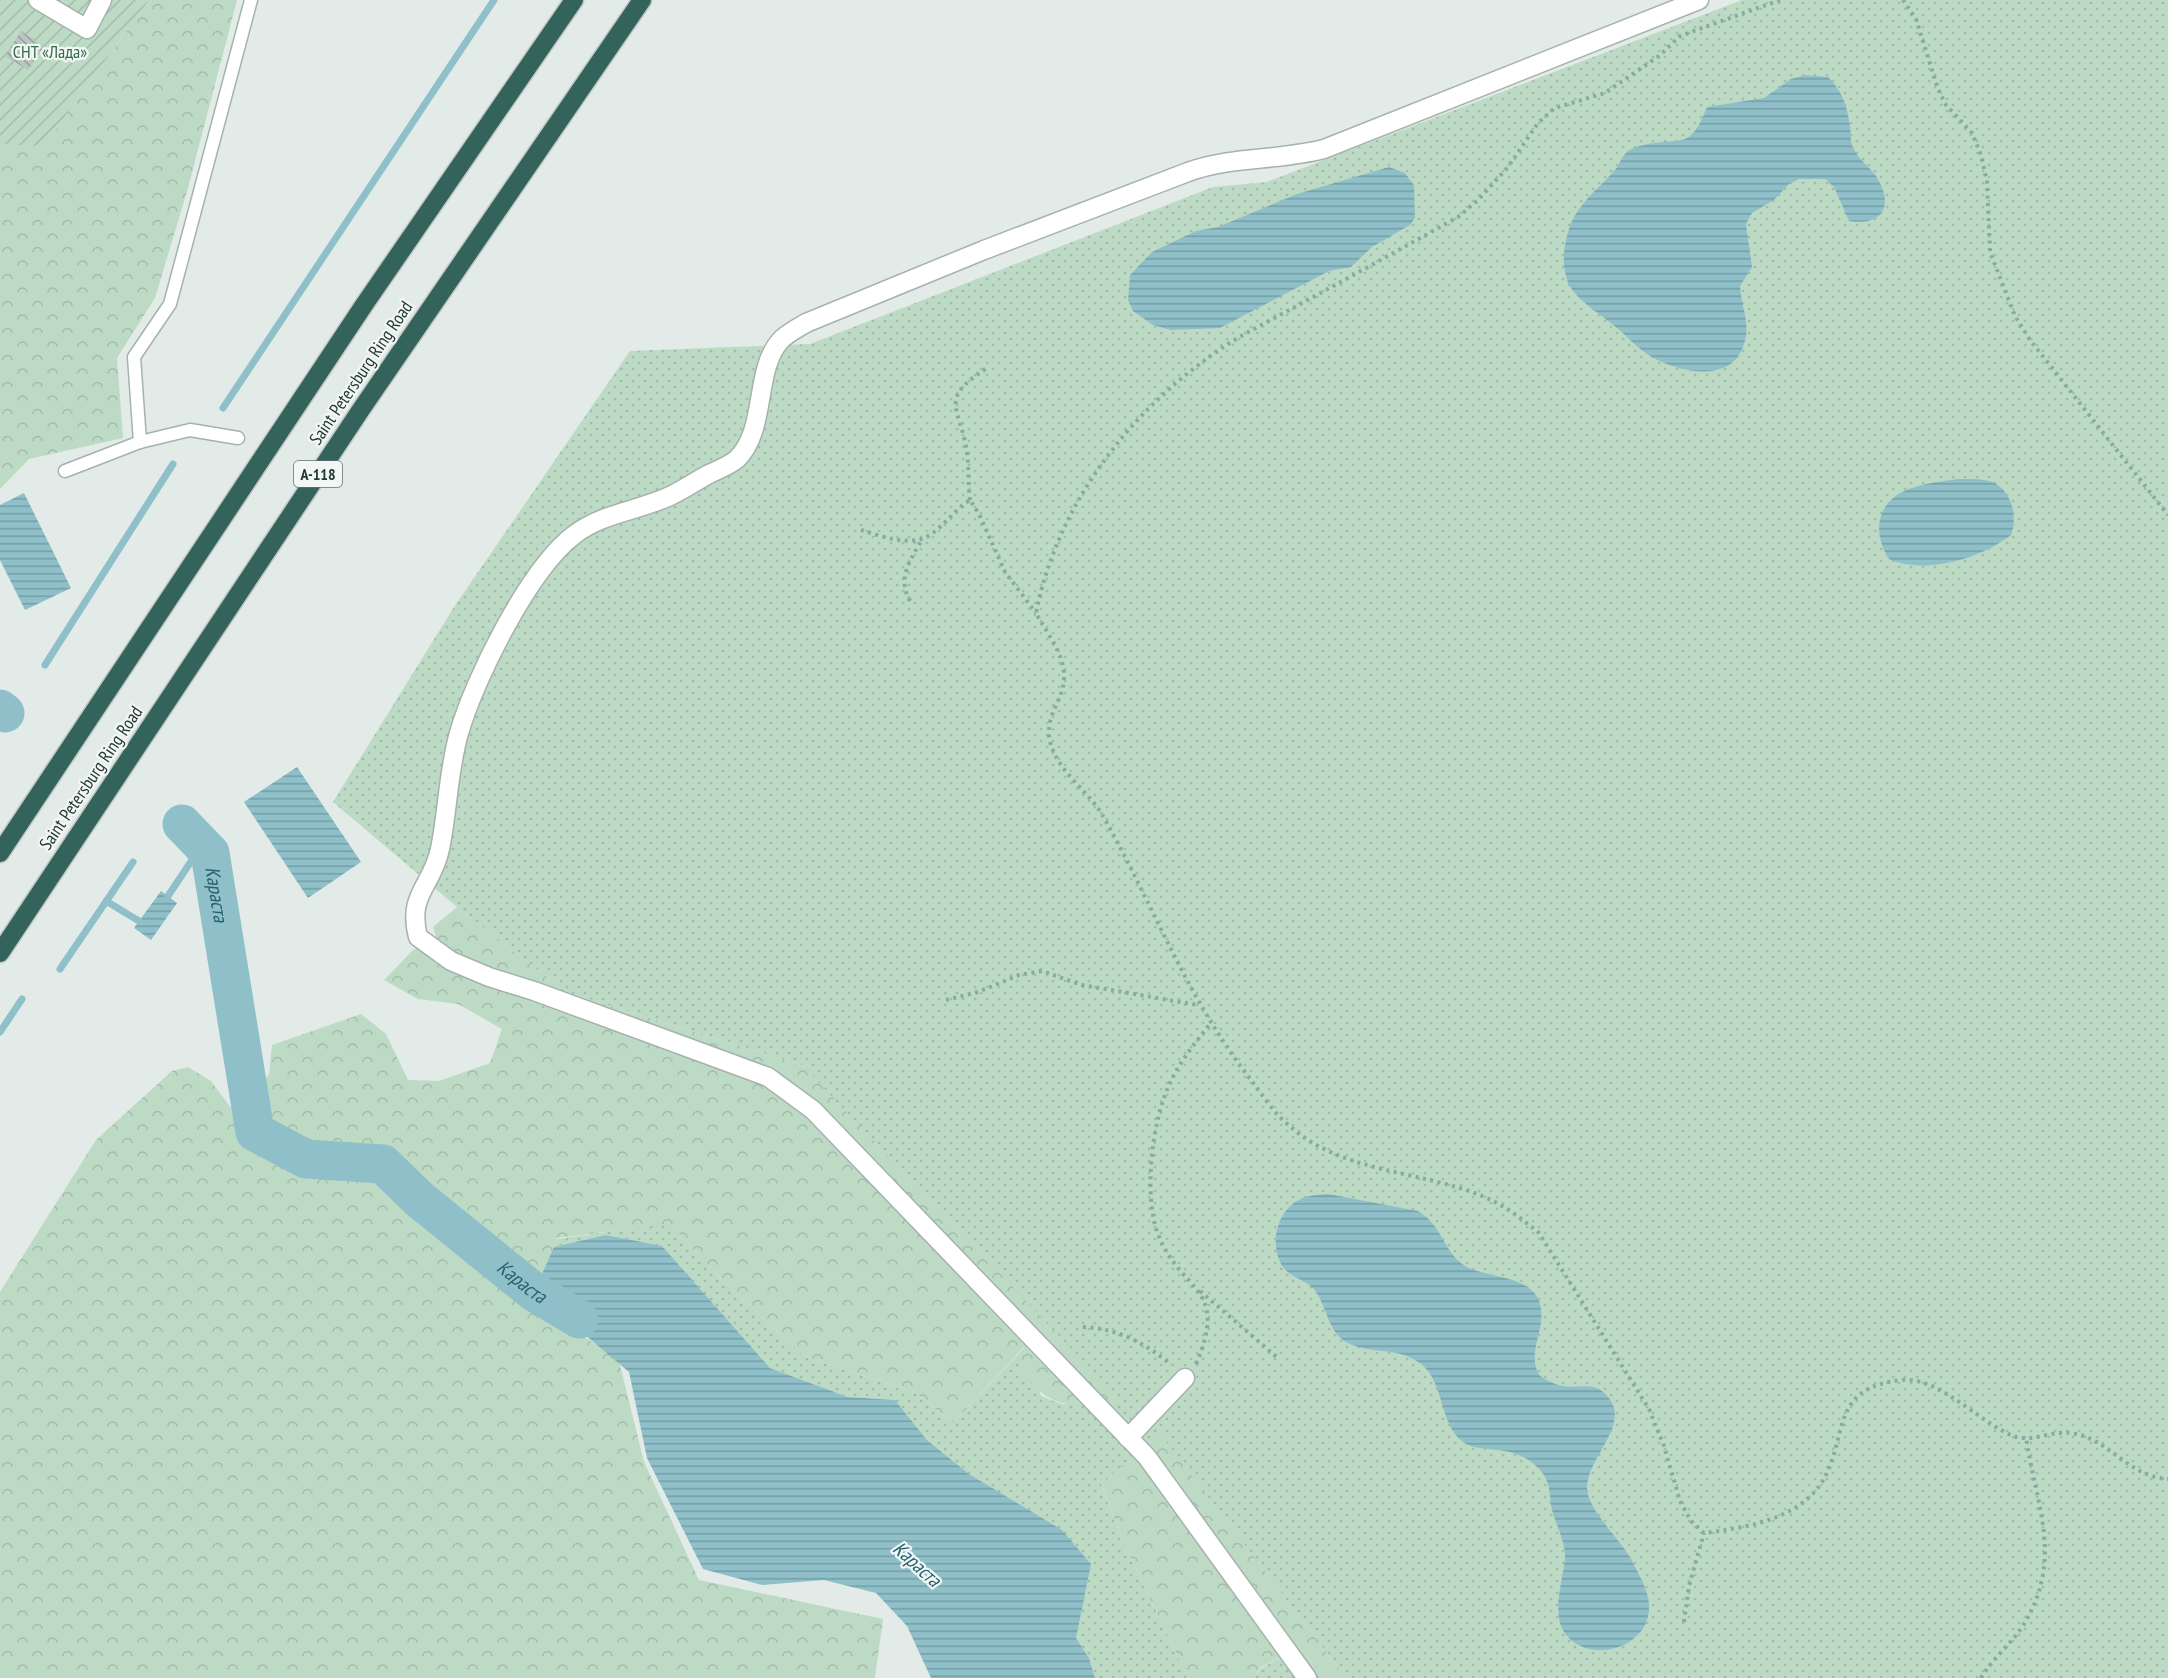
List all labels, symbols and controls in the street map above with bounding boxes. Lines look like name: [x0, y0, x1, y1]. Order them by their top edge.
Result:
park label: СНТ «Лада»: [13, 40, 87, 63]
street label: Saint Petersburg Ring Road: [304, 296, 417, 449]
road number: А-118: [294, 461, 342, 487]
street label: Saint Petersburg Ring Road: [34, 701, 147, 854]
water label: Караста: [199, 864, 234, 925]
water label: Караста: [492, 1254, 552, 1310]
water label: Караста: [888, 1536, 947, 1593]

